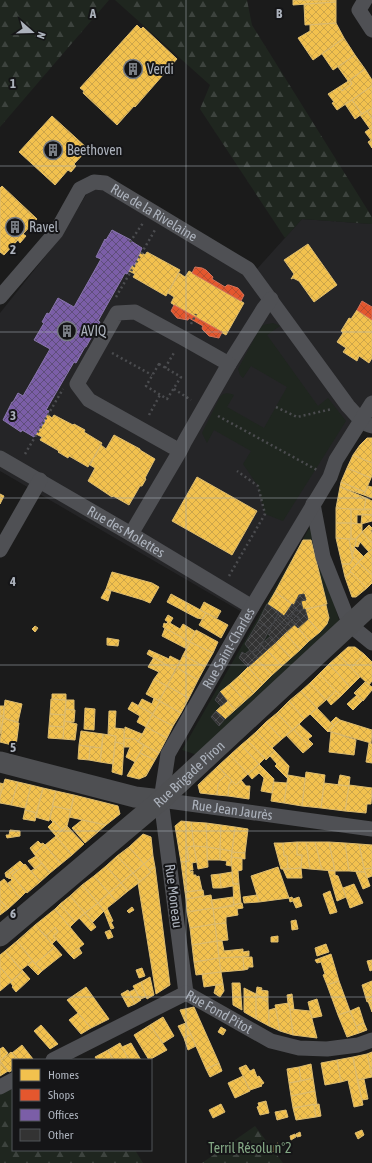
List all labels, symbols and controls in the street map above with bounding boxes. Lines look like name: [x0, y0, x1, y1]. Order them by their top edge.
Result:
text: A: [89, 6, 97, 21]
text: B: [276, 6, 283, 21]
north arrow: [12, 12, 52, 52]
text: N: [35, 30, 48, 41]
building icon: Verdi: [122, 58, 144, 80]
place label: Verdi: [147, 61, 174, 77]
text: 1: [10, 76, 16, 91]
building icon: Beethoven: [42, 139, 64, 161]
place label: Beethoven: [67, 142, 122, 158]
street label: Rue de la Rivelaine: [108, 180, 200, 245]
building icon: Ravel: [4, 216, 26, 238]
place label: Ravel: [29, 219, 58, 235]
text: 2: [10, 242, 16, 257]
building icon: AVIQ: [56, 320, 78, 342]
place label: AVIQ: [81, 323, 107, 339]
text: 3: [10, 408, 16, 423]
street label: Rue des Molettes: [85, 502, 168, 561]
text: 4: [9, 574, 16, 589]
street label: Rue Saint-Charles: [199, 605, 258, 692]
street label: Rue Brigade Piron: [150, 737, 228, 811]
text: 5: [10, 740, 16, 755]
street label: Rue Jean Jaurès: [191, 796, 274, 823]
street label: Rue Moneau: [162, 863, 186, 929]
text: 6: [10, 906, 16, 921]
street label: Rue Fond Pitot: [183, 987, 255, 1037]
legend: [12, 1059, 152, 1151]
text: Homes: [48, 1068, 79, 1082]
text: Shops: [48, 1088, 74, 1102]
text: Offices: [48, 1108, 78, 1122]
text: Other: [48, 1128, 74, 1142]
park label: Terril Résolu n°2: [208, 1140, 292, 1156]

